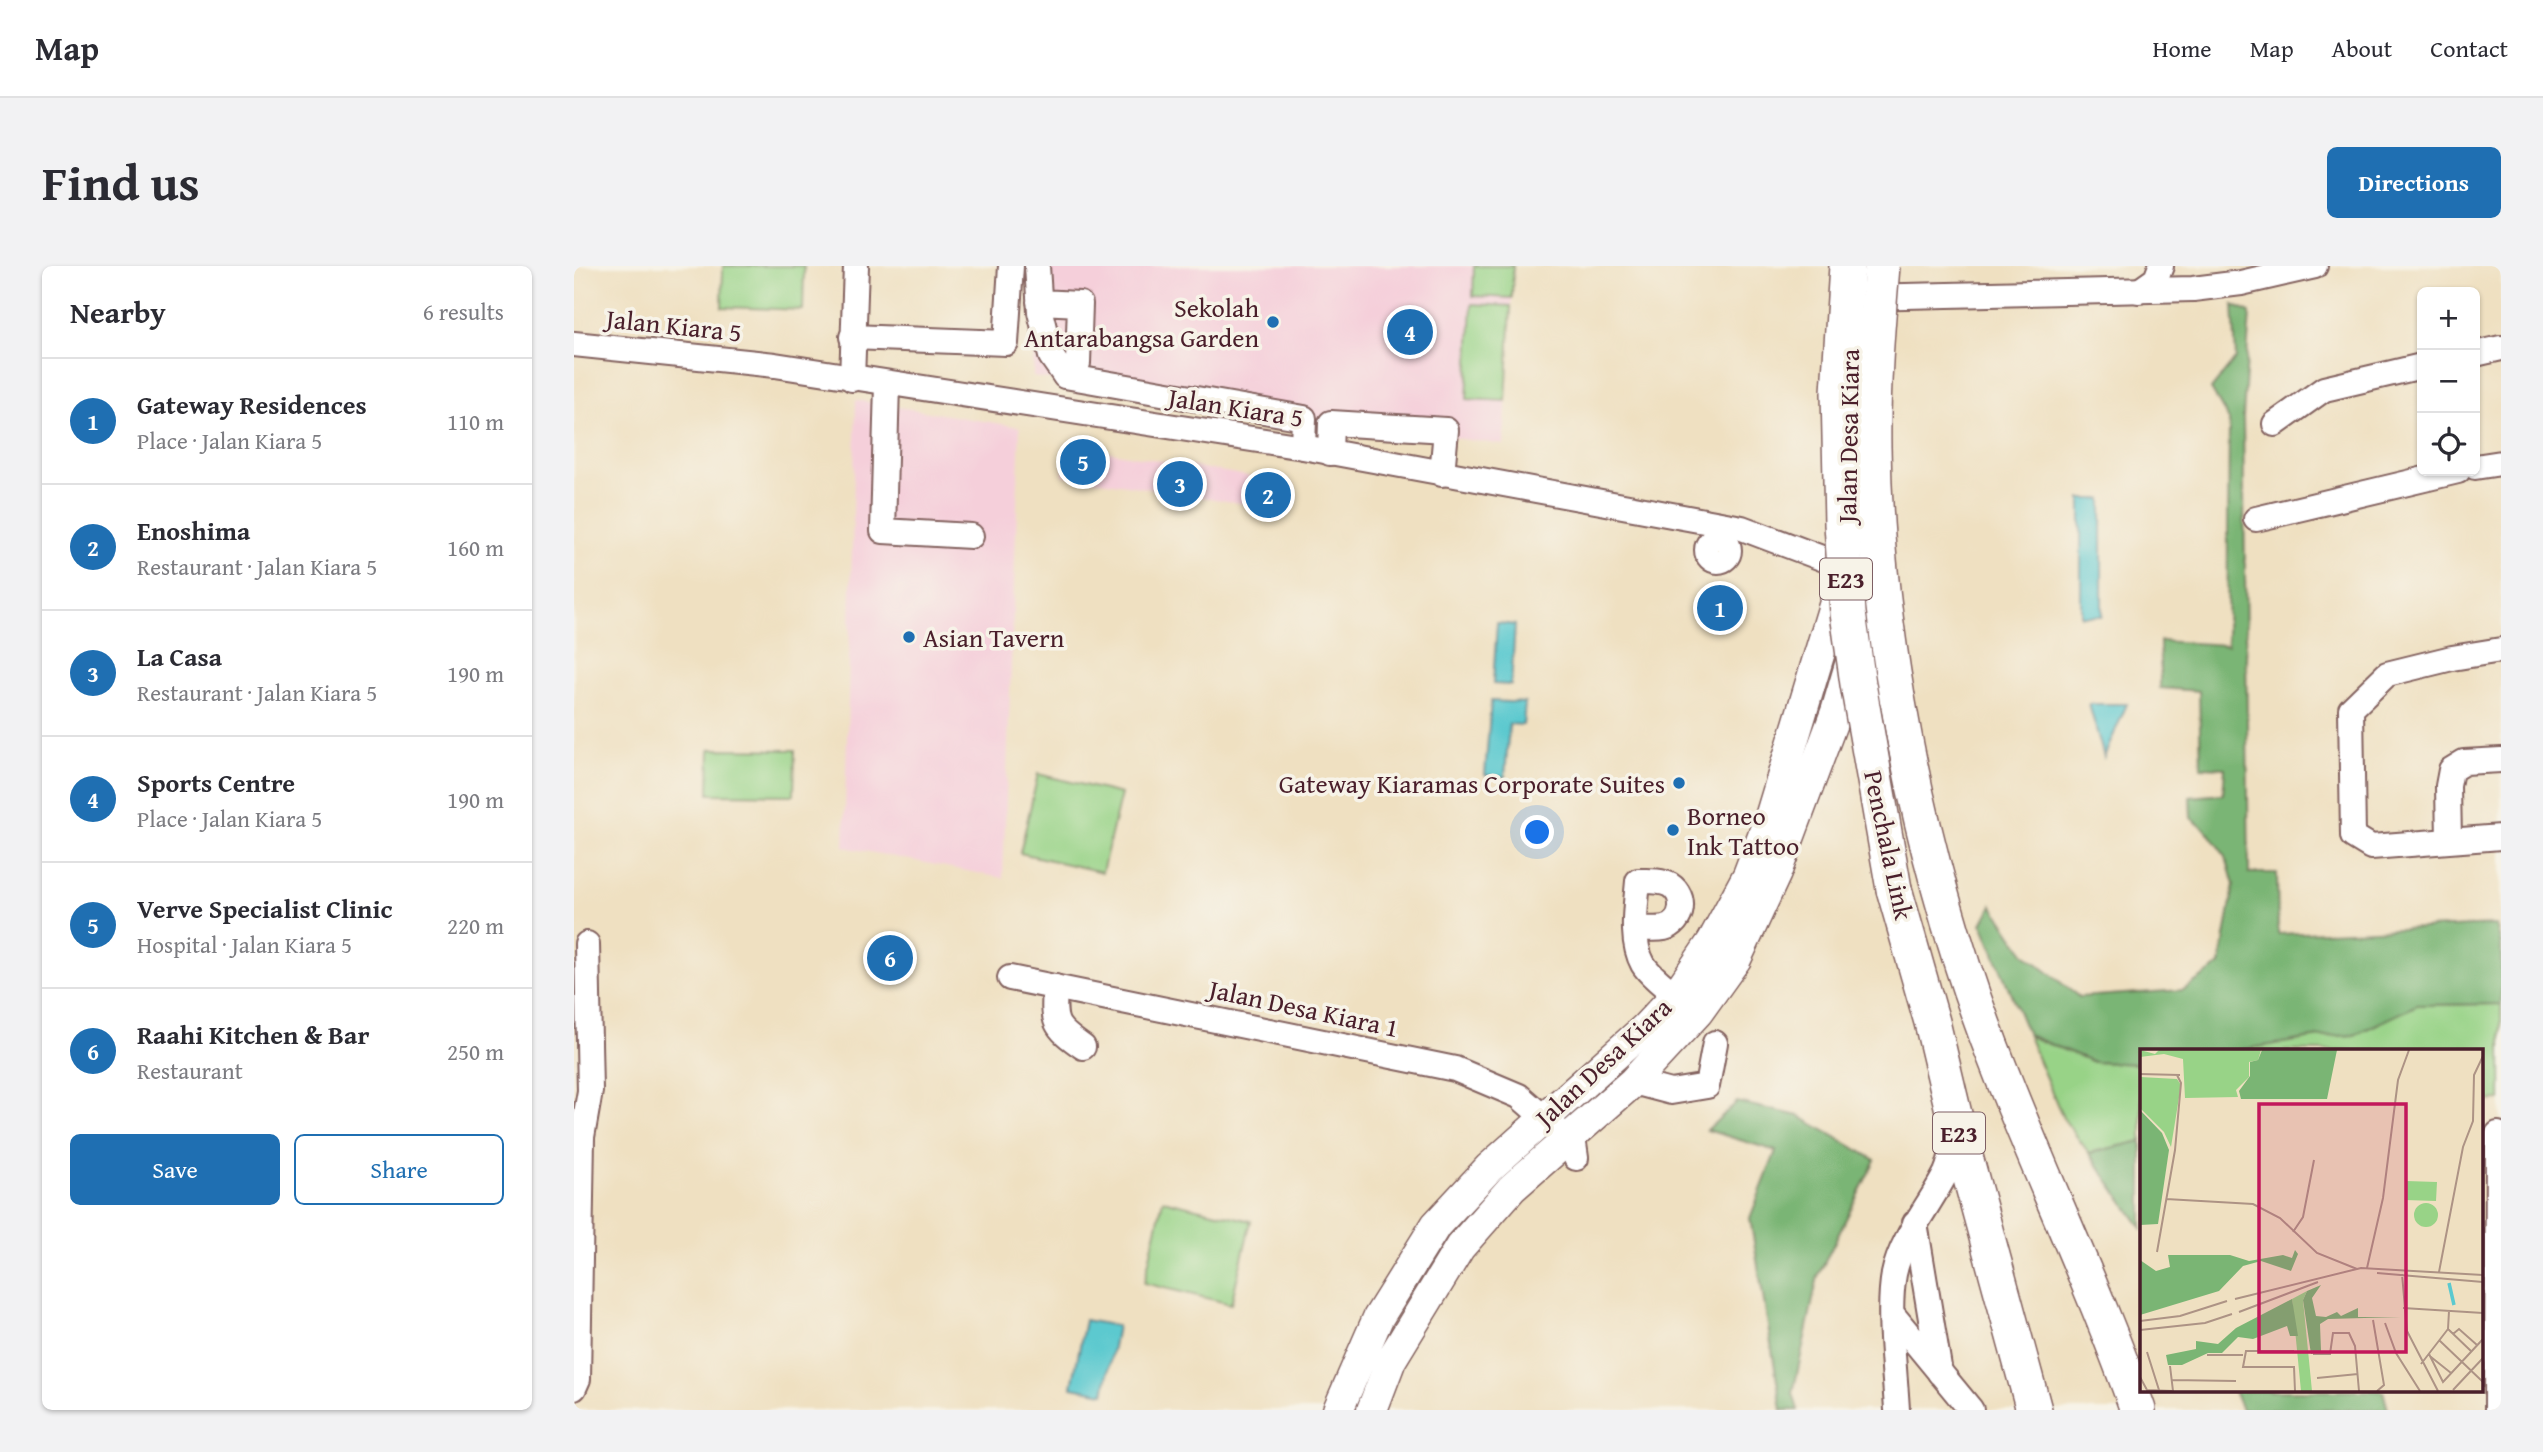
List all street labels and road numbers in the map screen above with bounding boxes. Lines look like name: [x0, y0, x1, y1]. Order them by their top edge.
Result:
street label: Jalan Kiara 5: [601, 298, 744, 352]
street label: Jalan Desa Kiara: [1827, 348, 1869, 527]
street label: Jalan Kiara 5: [1163, 377, 1306, 437]
road number: E23: [1820, 558, 1872, 600]
street label: Penchala Link: [1854, 767, 1924, 924]
street label: Jalan Desa Kiara 1: [1203, 968, 1402, 1047]
street label: Jalan Desa Kiara: [1524, 988, 1681, 1138]
road number: E23: [1933, 1112, 1985, 1154]

